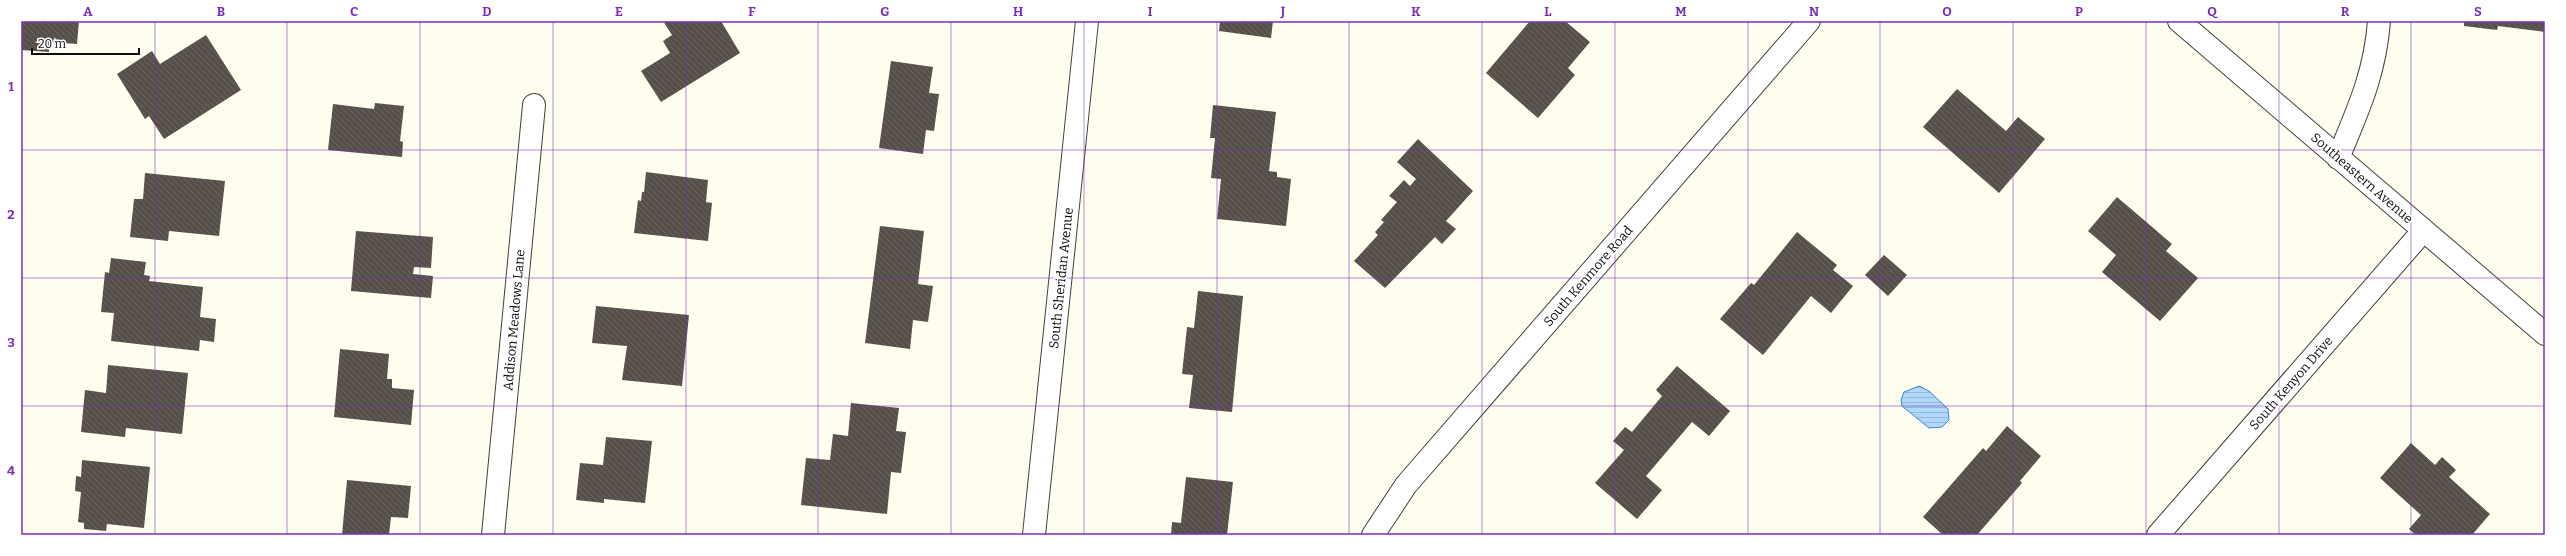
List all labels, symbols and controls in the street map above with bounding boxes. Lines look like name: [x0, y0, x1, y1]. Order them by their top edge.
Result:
text: A: [83, 4, 93, 19]
text: B: [217, 4, 225, 19]
text: C: [350, 4, 358, 19]
text: D: [482, 4, 492, 19]
text: E: [615, 4, 623, 19]
text: F: [748, 4, 756, 19]
text: G: [880, 4, 890, 19]
text: H: [1013, 4, 1023, 19]
text: I: [1148, 4, 1153, 19]
text: J: [1280, 4, 1286, 19]
text: K: [1411, 4, 1421, 19]
text: L: [1544, 4, 1552, 19]
text: M: [1675, 4, 1687, 19]
text: N: [1809, 4, 1819, 19]
text: O: [1942, 4, 1952, 19]
text: P: [2075, 4, 2083, 19]
text: Q: [2207, 4, 2218, 19]
text: R: [2341, 4, 2350, 19]
text: S: [2474, 4, 2482, 19]
scale bar: [32, 30, 139, 56]
text: 20 m: [38, 37, 67, 51]
text: 1: [8, 79, 14, 94]
street label: Southeastern Avenue: [2308, 130, 2416, 226]
text: 2: [7, 207, 15, 222]
street label: South Sheridan Avenue: [1046, 207, 1076, 349]
street label: South Kenmore Road: [1540, 223, 1636, 329]
street label: Addison Meadows Lane: [500, 249, 528, 391]
street label: South Kenyon Drive: [2246, 333, 2336, 433]
text: 3: [7, 335, 15, 350]
text: 4: [7, 463, 15, 478]

